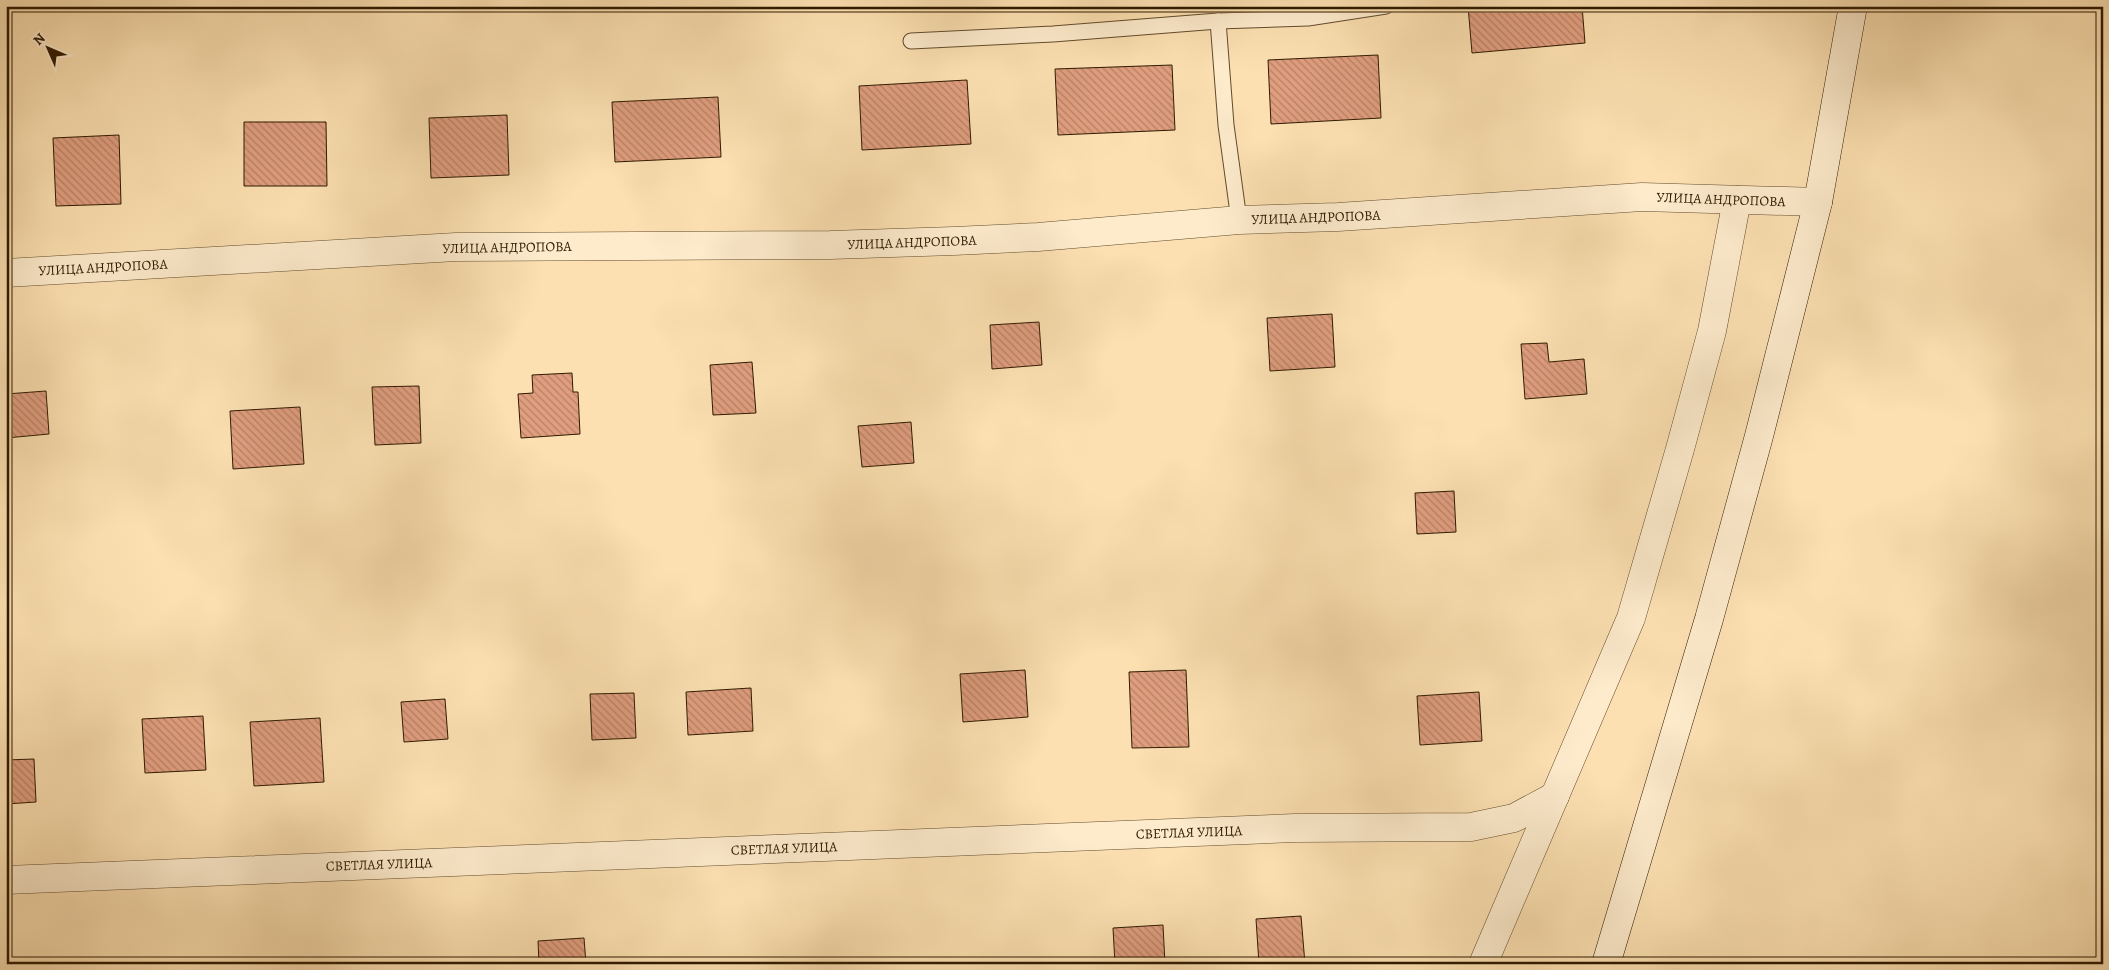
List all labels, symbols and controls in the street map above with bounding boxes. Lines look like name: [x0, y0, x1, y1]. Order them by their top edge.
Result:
north arrow: [22, 22, 72, 72]
text: N: [29, 29, 49, 49]
street label: УЛИЦА АНДРОПОВА: [1656, 188, 1787, 211]
street label: УЛИЦА АНДРОПОВА: [1251, 206, 1382, 229]
street label: УЛИЦА АНДРОПОВА: [847, 231, 978, 254]
street label: УЛИЦА АНДРОПОВА: [442, 237, 573, 258]
street label: УЛИЦА АНДРОПОВА: [38, 255, 169, 280]
street label: СВЕТЛАЯ УЛИЦА: [1135, 821, 1243, 844]
street label: СВЕТЛАЯ УЛИЦА: [730, 837, 838, 860]
street label: СВЕТЛАЯ УЛИЦА: [325, 853, 433, 876]

